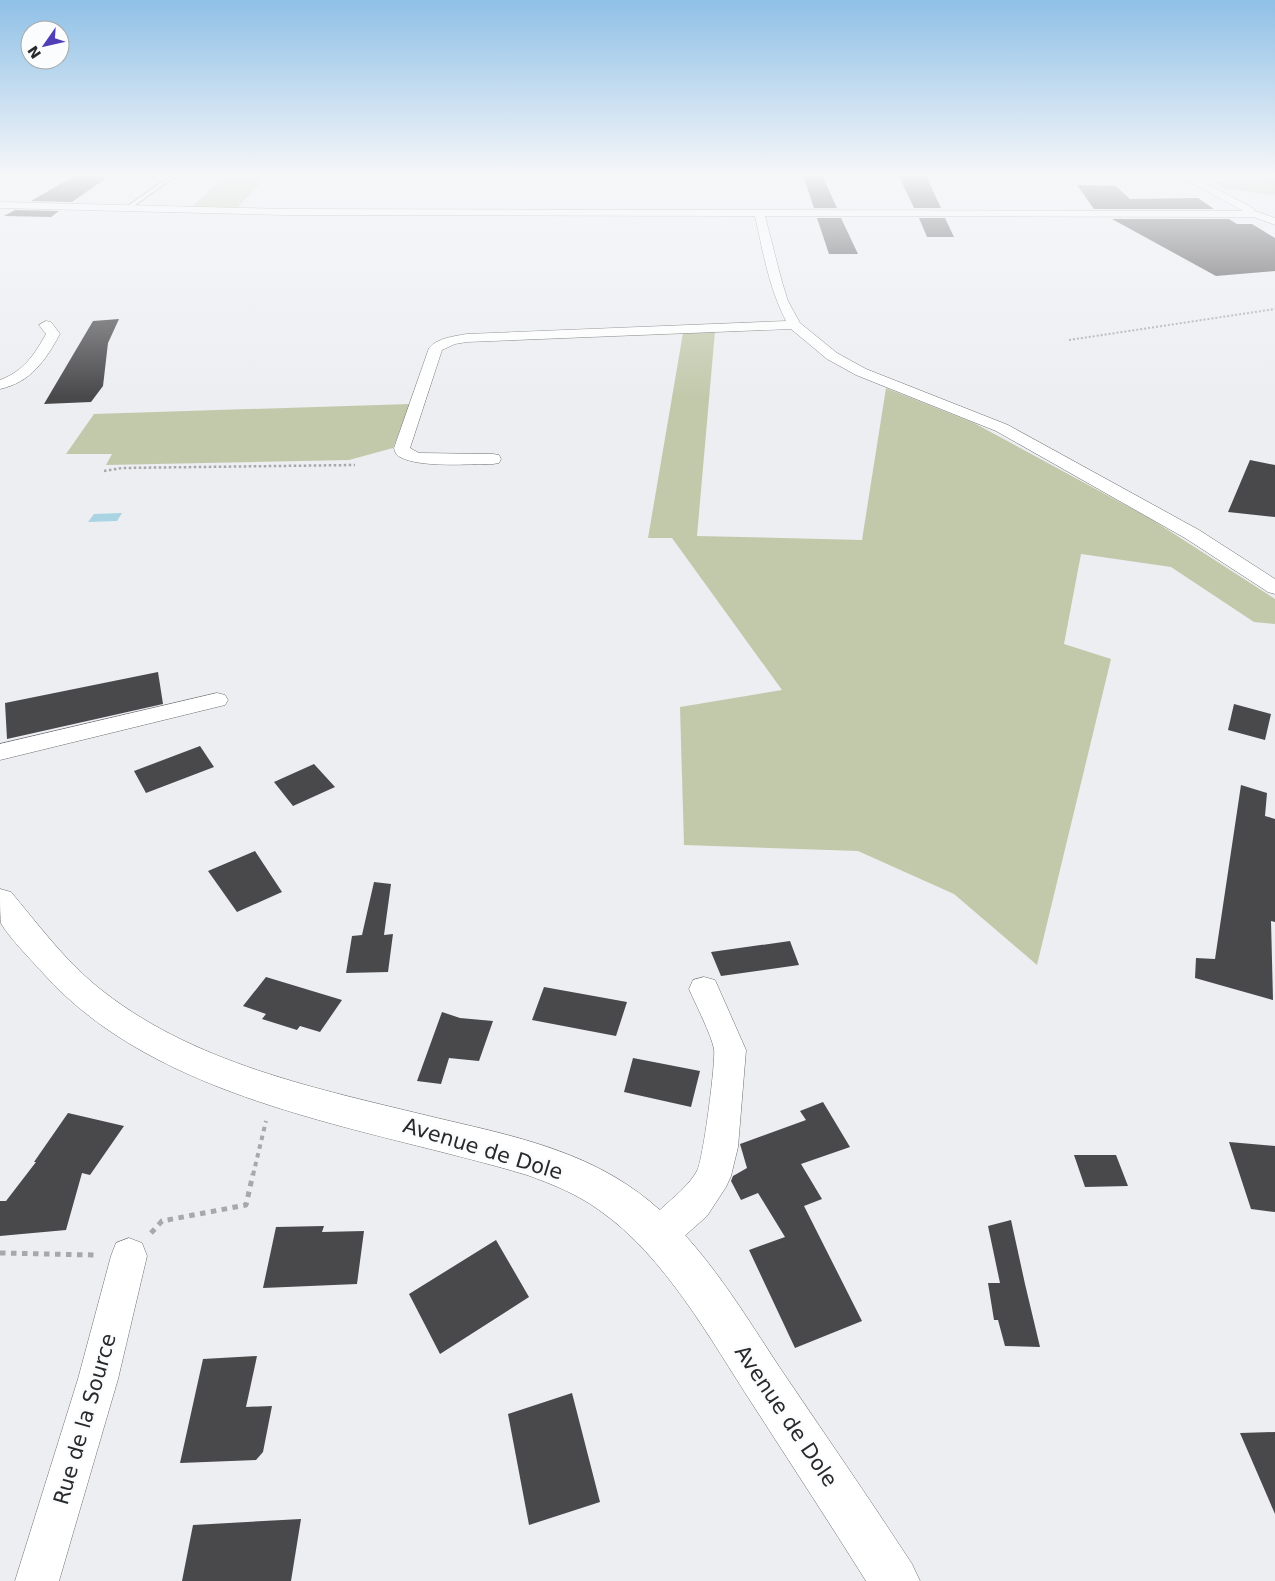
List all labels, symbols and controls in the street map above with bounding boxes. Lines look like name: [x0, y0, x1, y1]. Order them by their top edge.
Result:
north arrow: [20, 20, 70, 70]
text: N: [24, 43, 44, 62]
street label: Avenue de Dole: [400, 1113, 566, 1185]
street label: Rue de la Source: [49, 1331, 121, 1507]
street label: Avenue de Dole: [730, 1341, 842, 1491]

